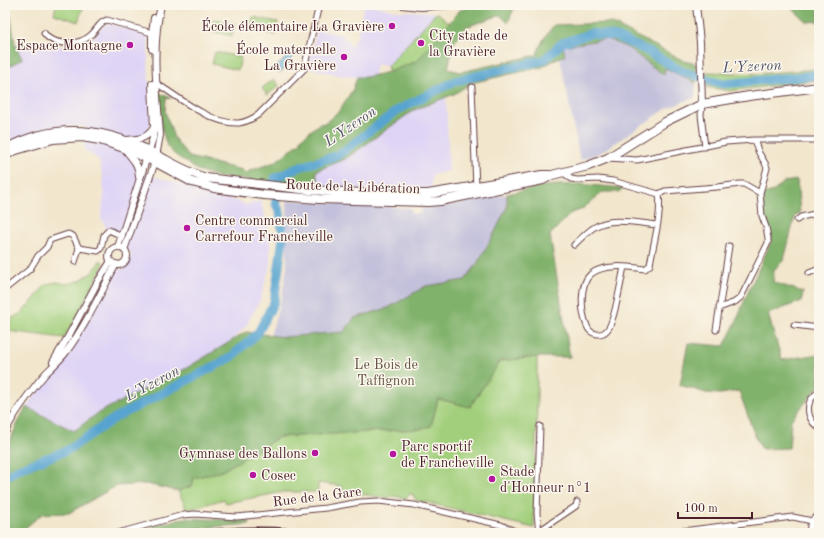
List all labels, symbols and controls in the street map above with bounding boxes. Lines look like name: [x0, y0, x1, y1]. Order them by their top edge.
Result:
place label: École élémentaire La Gravière: [201, 17, 384, 34]
marker: École élémentaire La Gravière: [387, 21, 397, 31]
place label: City stade de la Gravière: [429, 29, 508, 59]
marker: City stade de la Gravière: [416, 38, 426, 48]
place label: Espace Montagne: [16, 39, 122, 53]
marker: Espace Montagne: [125, 40, 135, 50]
place label: École maternelle La Gravière: [236, 40, 336, 73]
marker: École maternelle La Gravière: [339, 52, 349, 62]
water label: L'Yzeron: [721, 58, 783, 77]
water label: L'Yzeron: [321, 104, 380, 151]
street label: Route de la Libération: [285, 178, 421, 196]
place label: Centre commercial Carrefour Francheville: [195, 214, 333, 244]
marker: Centre commercial Carrefour Francheville: [182, 223, 192, 233]
park label: Le Bois de Taffignon: [354, 358, 418, 388]
water label: L'Yzeron: [122, 364, 183, 405]
place label: Parc sportif de Francheville: [401, 440, 494, 470]
place label: Gymnase des Ballons: [179, 447, 307, 461]
marker: Gymnase des Ballons: [310, 448, 320, 458]
marker: Parc sportif de Francheville: [388, 449, 398, 459]
place label: Stade d'Honneur n°1: [500, 465, 591, 495]
place label: Cosec: [261, 469, 296, 483]
marker: Cosec: [248, 470, 258, 480]
marker: Stade d'Honneur n°1: [487, 474, 497, 484]
street label: Rue de la Gare: [272, 485, 362, 509]
scale bar: [678, 494, 752, 520]
text: 100 m: [684, 503, 718, 515]

